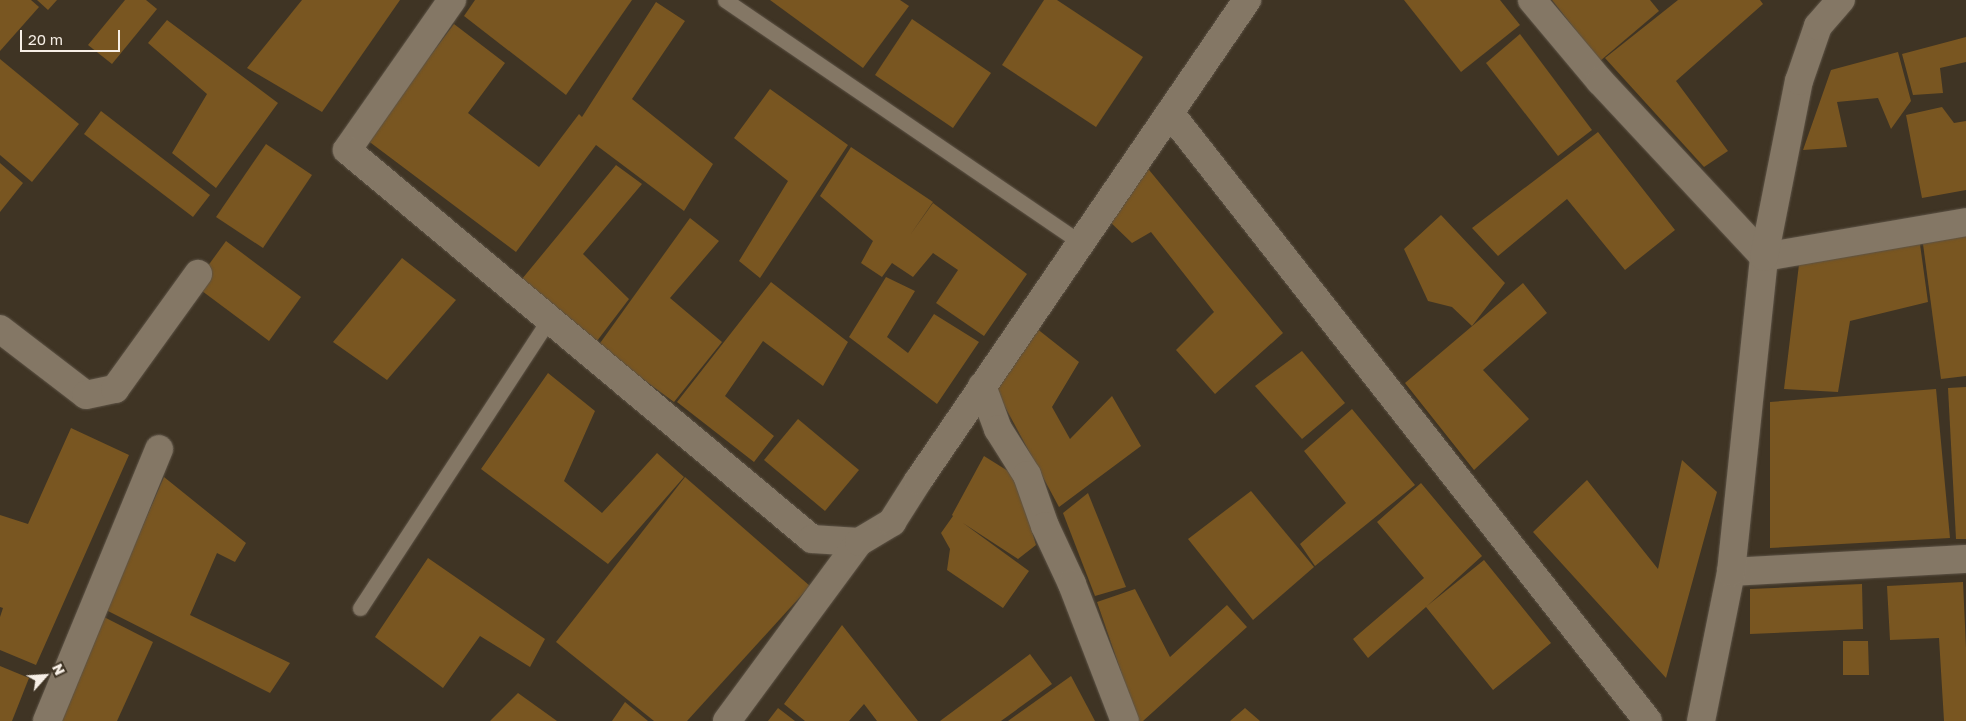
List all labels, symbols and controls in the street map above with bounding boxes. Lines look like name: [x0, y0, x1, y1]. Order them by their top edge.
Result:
scale bar: [22, 20, 122, 52]
text: 20 m: [28, 30, 63, 48]
north arrow: [20, 651, 70, 701]
text: N: [49, 661, 69, 678]

